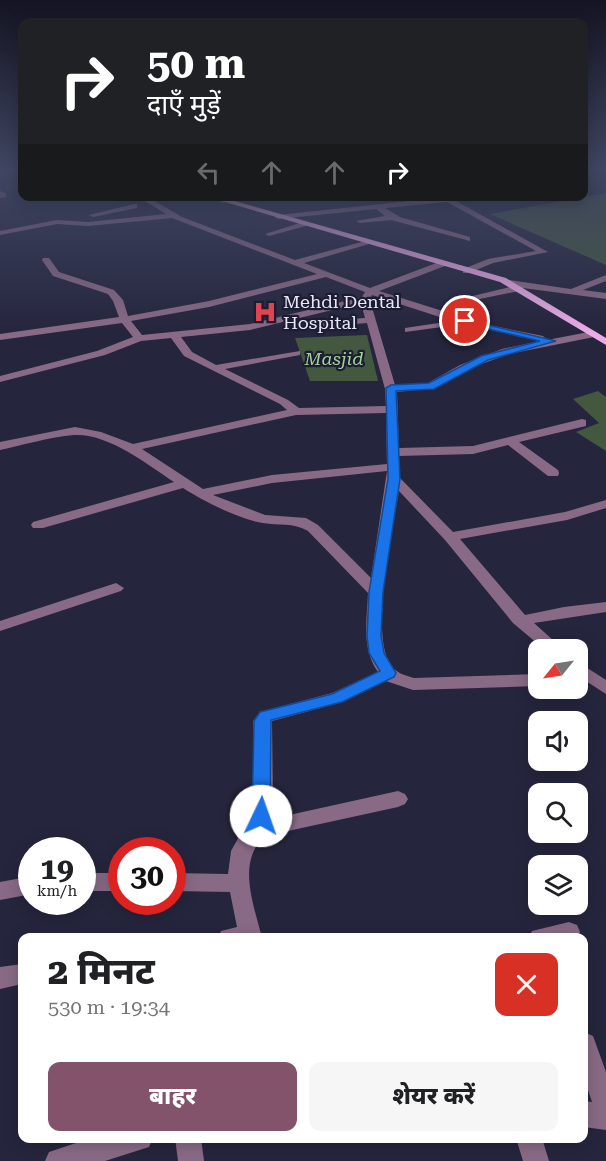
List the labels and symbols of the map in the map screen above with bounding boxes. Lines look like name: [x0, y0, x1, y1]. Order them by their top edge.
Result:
place label: Mehdi Dental Hospital: [283, 291, 401, 333]
pin: [439, 295, 490, 346]
hospital icon: Mehdi Dental Hospital: [252, 299, 278, 325]
park label: Masjid: [304, 348, 363, 369]
north arrow: [528, 639, 588, 699]
position arrow: [229, 784, 293, 848]
speed limit sign: 30: [108, 837, 186, 915]

